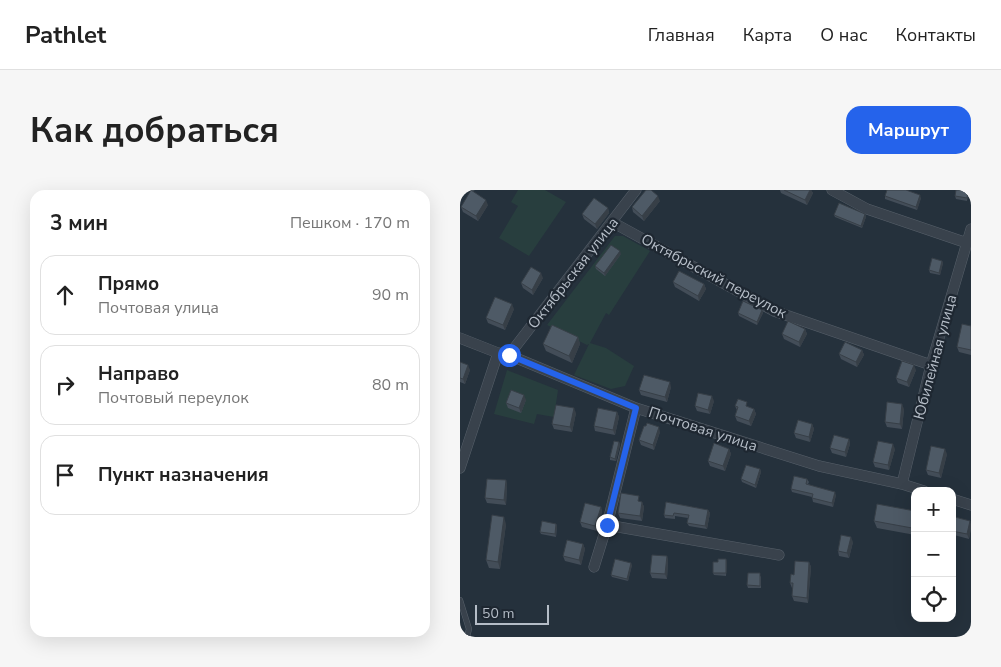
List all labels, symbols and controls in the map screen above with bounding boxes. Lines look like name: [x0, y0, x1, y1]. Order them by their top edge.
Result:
text: Pathlet: [25, 19, 106, 51]
text: Главная: [648, 23, 715, 47]
text: Карта: [743, 23, 792, 47]
text: О нас: [820, 23, 868, 47]
text: Контакты: [896, 23, 976, 47]
button: Маршрут: [846, 106, 971, 154]
text: Как добраться: [30, 107, 279, 154]
text: 3 мин: [50, 209, 108, 237]
text: Пешком · 170 m: [290, 212, 410, 234]
street label: Октябрьская улица: [523, 213, 623, 333]
street label: Октябрьский переулок: [638, 229, 790, 323]
text: Прямо: [98, 271, 159, 297]
icon: ahead: [51, 281, 79, 309]
text: 90 m: [372, 284, 409, 306]
street label: Юбилейная улица: [909, 292, 961, 422]
text: Почтовая улица: [98, 297, 219, 319]
route start: [498, 344, 521, 367]
text: Направо: [98, 361, 179, 387]
icon: right: [51, 371, 79, 399]
text: 80 m: [372, 374, 409, 396]
text: Почтовый переулок: [98, 387, 249, 409]
street label: Почтовая улица: [646, 402, 760, 456]
icon: arrive: [51, 461, 79, 489]
text: Пункт назначения: [98, 462, 269, 488]
map controls: [911, 487, 956, 622]
button: +: [911, 487, 956, 532]
route end: [596, 514, 619, 537]
button: −: [911, 532, 956, 577]
button: locate: [911, 577, 956, 622]
scale bar: [475, 602, 549, 625]
text: 50 m: [482, 604, 514, 623]

